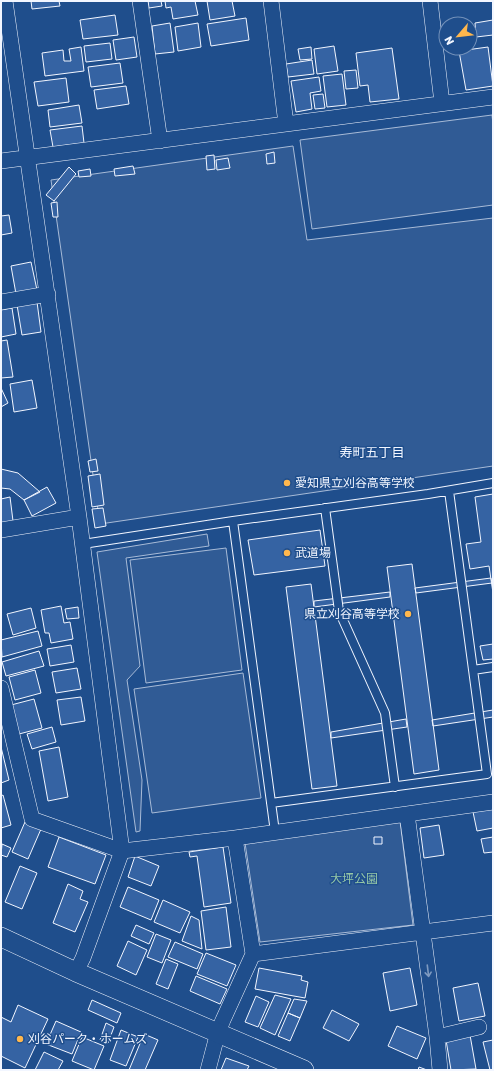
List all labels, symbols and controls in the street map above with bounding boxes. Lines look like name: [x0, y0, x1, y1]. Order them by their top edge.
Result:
north arrow: [438, 16, 478, 56]
text: N: [442, 34, 457, 47]
district label: 寿町五丁目: [339, 445, 405, 460]
place label: 愛知県立刈谷高等学校: [295, 476, 415, 490]
marker: 愛知県立刈谷高等学校: [282, 478, 292, 488]
place label: 武道場: [295, 546, 331, 560]
marker: 武道場: [282, 548, 292, 558]
place label: 県立刈谷高等学校: [304, 607, 400, 621]
marker: 県立刈谷高等学校: [403, 609, 413, 619]
park label: 大坪公園: [330, 872, 378, 886]
one-way arrow: [425, 964, 432, 977]
place label: 刈谷パーク・ホームズ: [28, 1032, 147, 1046]
marker: 刈谷パーク・ホームズ: [15, 1034, 25, 1044]

